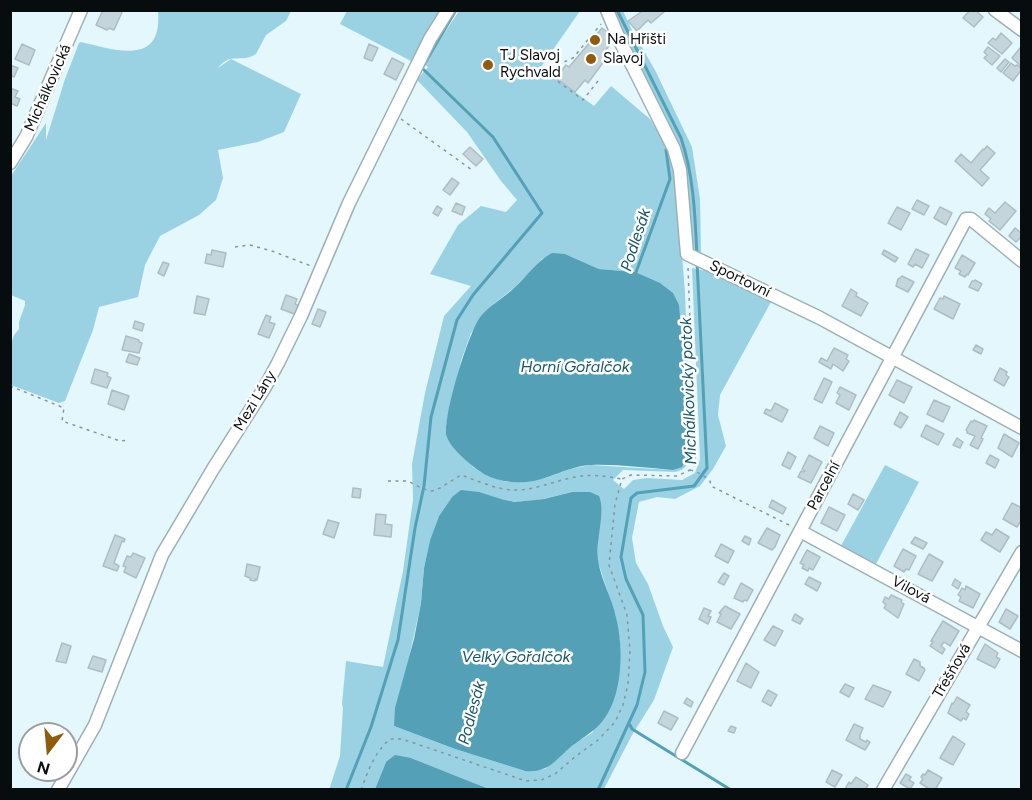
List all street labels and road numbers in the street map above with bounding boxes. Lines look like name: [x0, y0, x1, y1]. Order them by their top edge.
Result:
street label: Michálkovická: [21, 42, 75, 134]
street label: Sportovní: [707, 257, 773, 301]
street label: Mezi Lány: [230, 368, 280, 434]
street label: Parcelní: [804, 459, 844, 513]
street label: Vilová: [889, 572, 933, 608]
street label: Třešňová: [929, 641, 975, 701]

